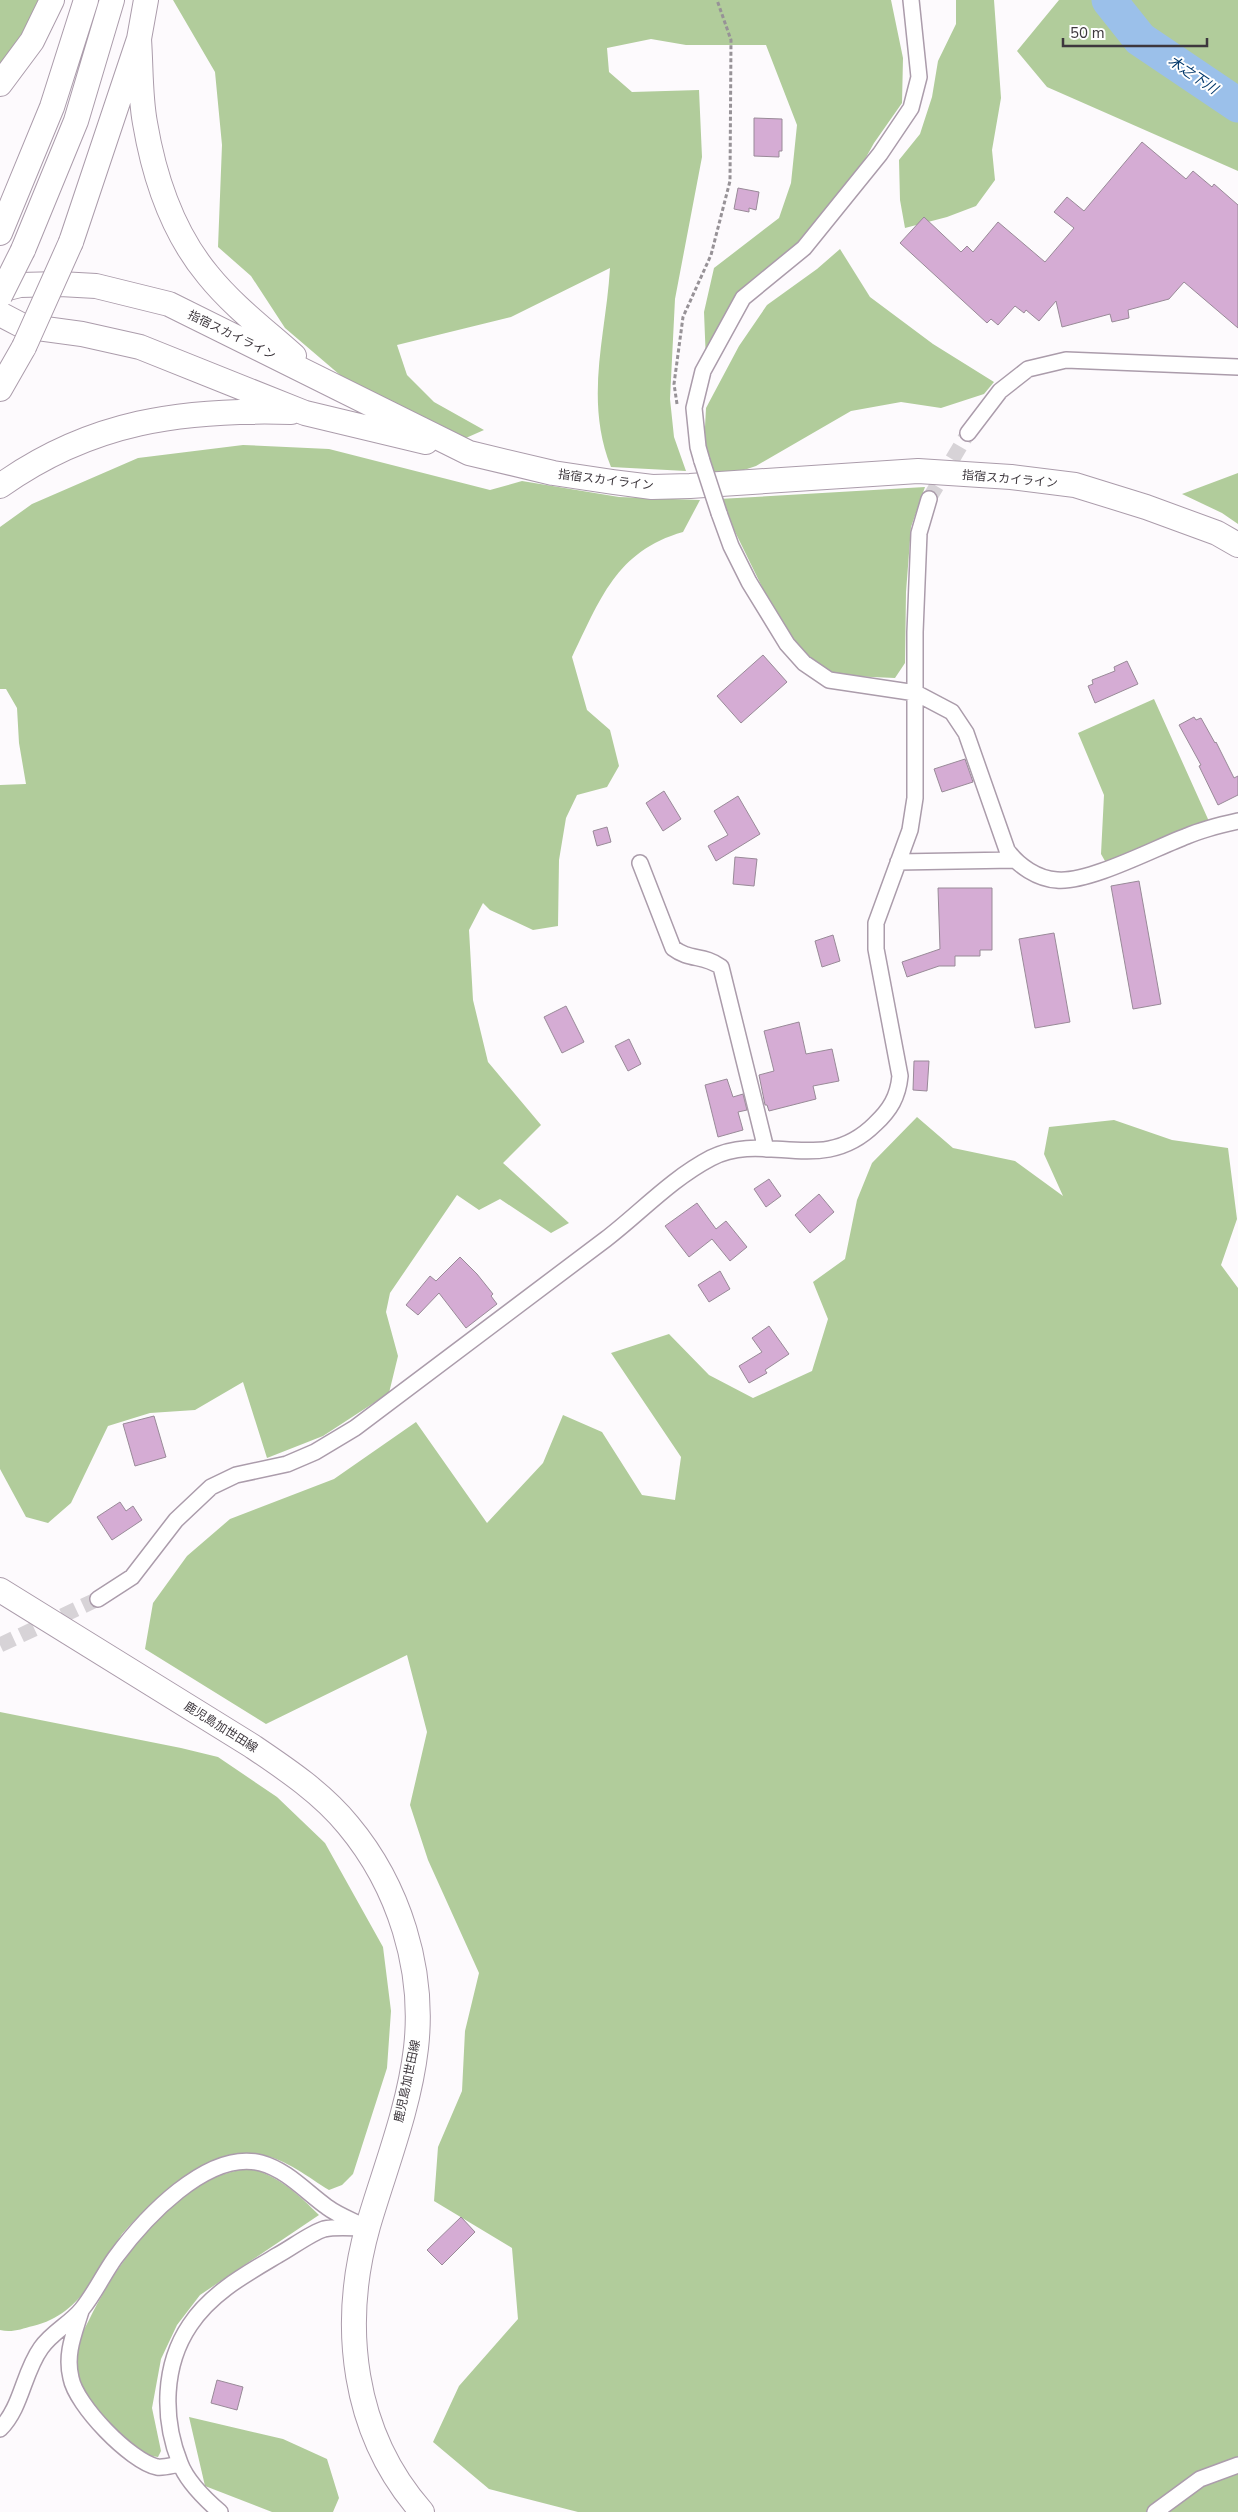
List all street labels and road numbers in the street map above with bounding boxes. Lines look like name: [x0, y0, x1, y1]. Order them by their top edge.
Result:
street label: 指宿スカイライン: [185, 307, 279, 363]
street label: 指宿スカイライン: [557, 466, 655, 494]
street label: 指宿スカイライン: [961, 467, 1059, 491]
street label: 鹿児島加世田線: [181, 1698, 261, 1756]
street label: 鹿児島加世田線: [390, 2038, 424, 2124]

